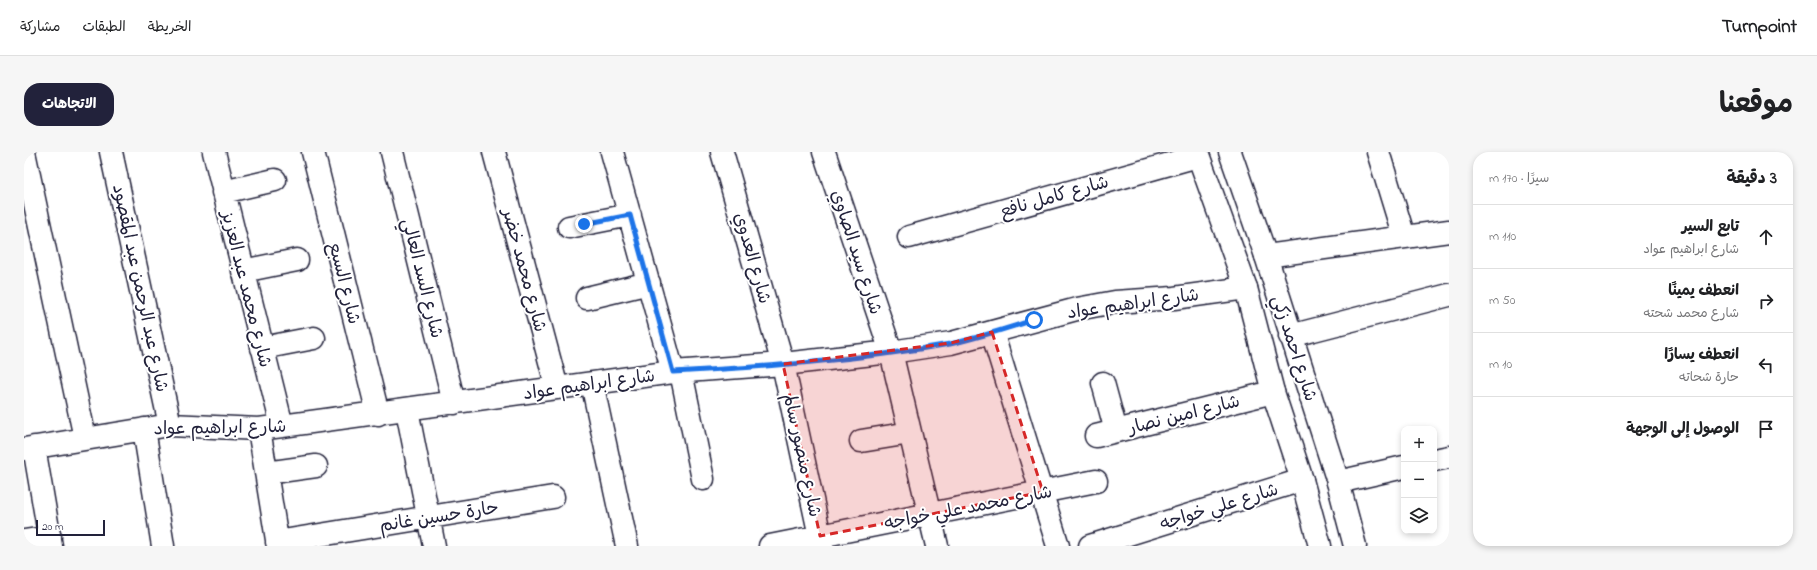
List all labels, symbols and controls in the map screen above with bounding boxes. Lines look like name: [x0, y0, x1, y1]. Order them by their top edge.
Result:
text: Turnpoint: [1722, 14, 1797, 41]
text: مشاركة: [20, 17, 60, 38]
text: الطبقات: [82, 17, 126, 38]
text: الخريطة: [148, 17, 191, 38]
button: الاتجاهات: [24, 83, 114, 126]
text: موقعنا: [1719, 85, 1793, 126]
text: 3 دقيقة: [1727, 166, 1777, 191]
text: سيرًا · 170 m: [1489, 169, 1549, 188]
street label: شارع كامل نافع: [997, 170, 1112, 226]
street label: شارع عبد الرحمن عبد المقصود: [104, 182, 174, 395]
street label: شارع سيد الصاوي: [823, 187, 887, 318]
street label: شارع محمد خضر: [494, 204, 552, 335]
street label: شارع محمد عبد العزيز: [213, 207, 277, 370]
street label: شارع العدوي: [726, 210, 776, 307]
route end: [575, 215, 593, 233]
street label: شارع السد العالي: [393, 216, 449, 341]
text: تابع السير: [1682, 216, 1739, 238]
icon: ahead: [1755, 226, 1777, 248]
text: 110 m: [1489, 227, 1516, 246]
street label: شارع السبع: [320, 240, 366, 327]
text: شارع ابراهيم عواد: [1643, 240, 1739, 259]
text: انعطف يمينًا: [1668, 280, 1739, 302]
street label: شارع ابراهيم عواد: [1066, 283, 1201, 327]
icon: right: [1755, 290, 1777, 312]
text: 50 m: [1489, 291, 1515, 310]
street label: شارع احمد زكي: [1263, 292, 1323, 405]
text: شارع محمد شحته: [1644, 304, 1739, 323]
route start: [1025, 311, 1043, 329]
text: انعطف يسارًا: [1664, 344, 1739, 366]
icon: left: [1755, 354, 1777, 376]
text: 10 m: [1489, 355, 1512, 374]
street label: شارع ابراهيم عواد: [522, 364, 657, 408]
text: حارة شحاته: [1679, 368, 1739, 387]
street label: شارع امين نصار: [1124, 390, 1243, 443]
street label: شارع منصور سالم: [775, 391, 827, 520]
street label: شارع ابراهيم عواد: [153, 415, 287, 443]
text: الوصول إلى الوجهة: [1626, 418, 1739, 440]
icon: arrive: [1755, 418, 1777, 440]
map controls: [1401, 426, 1437, 534]
button: +: [1401, 426, 1437, 462]
button: −: [1401, 462, 1437, 498]
street label: شارع علي خواجه: [1157, 478, 1282, 539]
street label: شارع محمد علي خواجه: [882, 480, 1055, 539]
street label: حارة حسين غانم: [378, 496, 501, 540]
button: layers: [1401, 498, 1437, 534]
scale bar: [36, 518, 105, 537]
text: 20 m: [42, 519, 64, 535]

